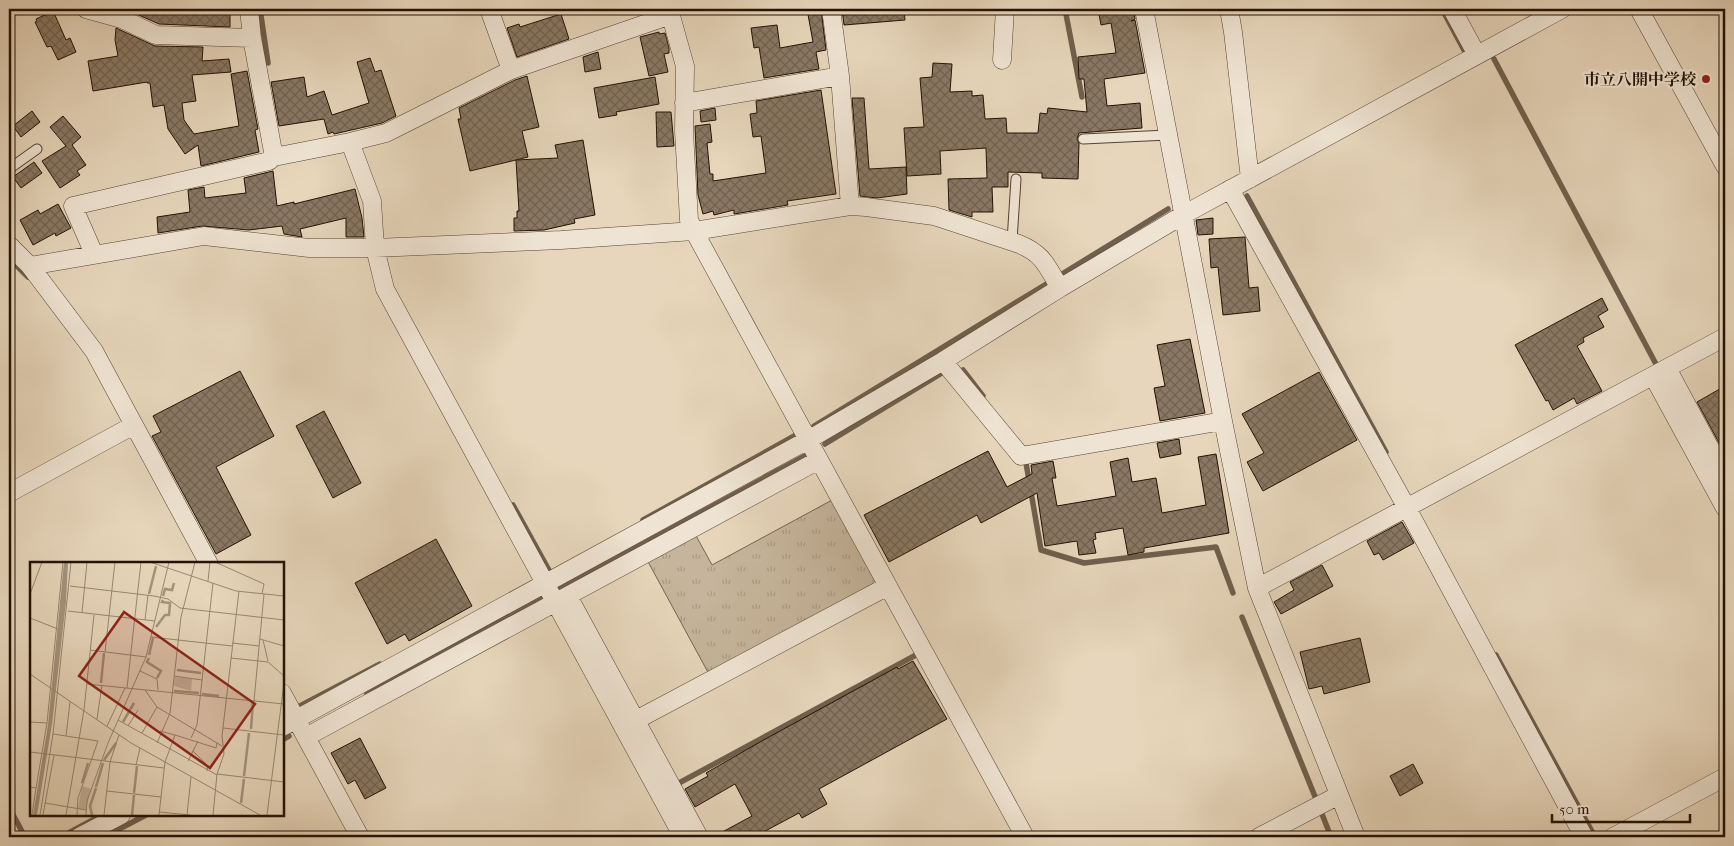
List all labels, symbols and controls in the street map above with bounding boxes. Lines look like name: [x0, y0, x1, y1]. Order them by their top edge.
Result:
place label: 市立八開中学校: [1584, 70, 1697, 89]
marker: 市立八開中学校: [1700, 73, 1712, 85]
inset map: [30, 562, 284, 816]
scale bar: [1552, 791, 1689, 823]
text: 50 m: [1559, 800, 1590, 818]

